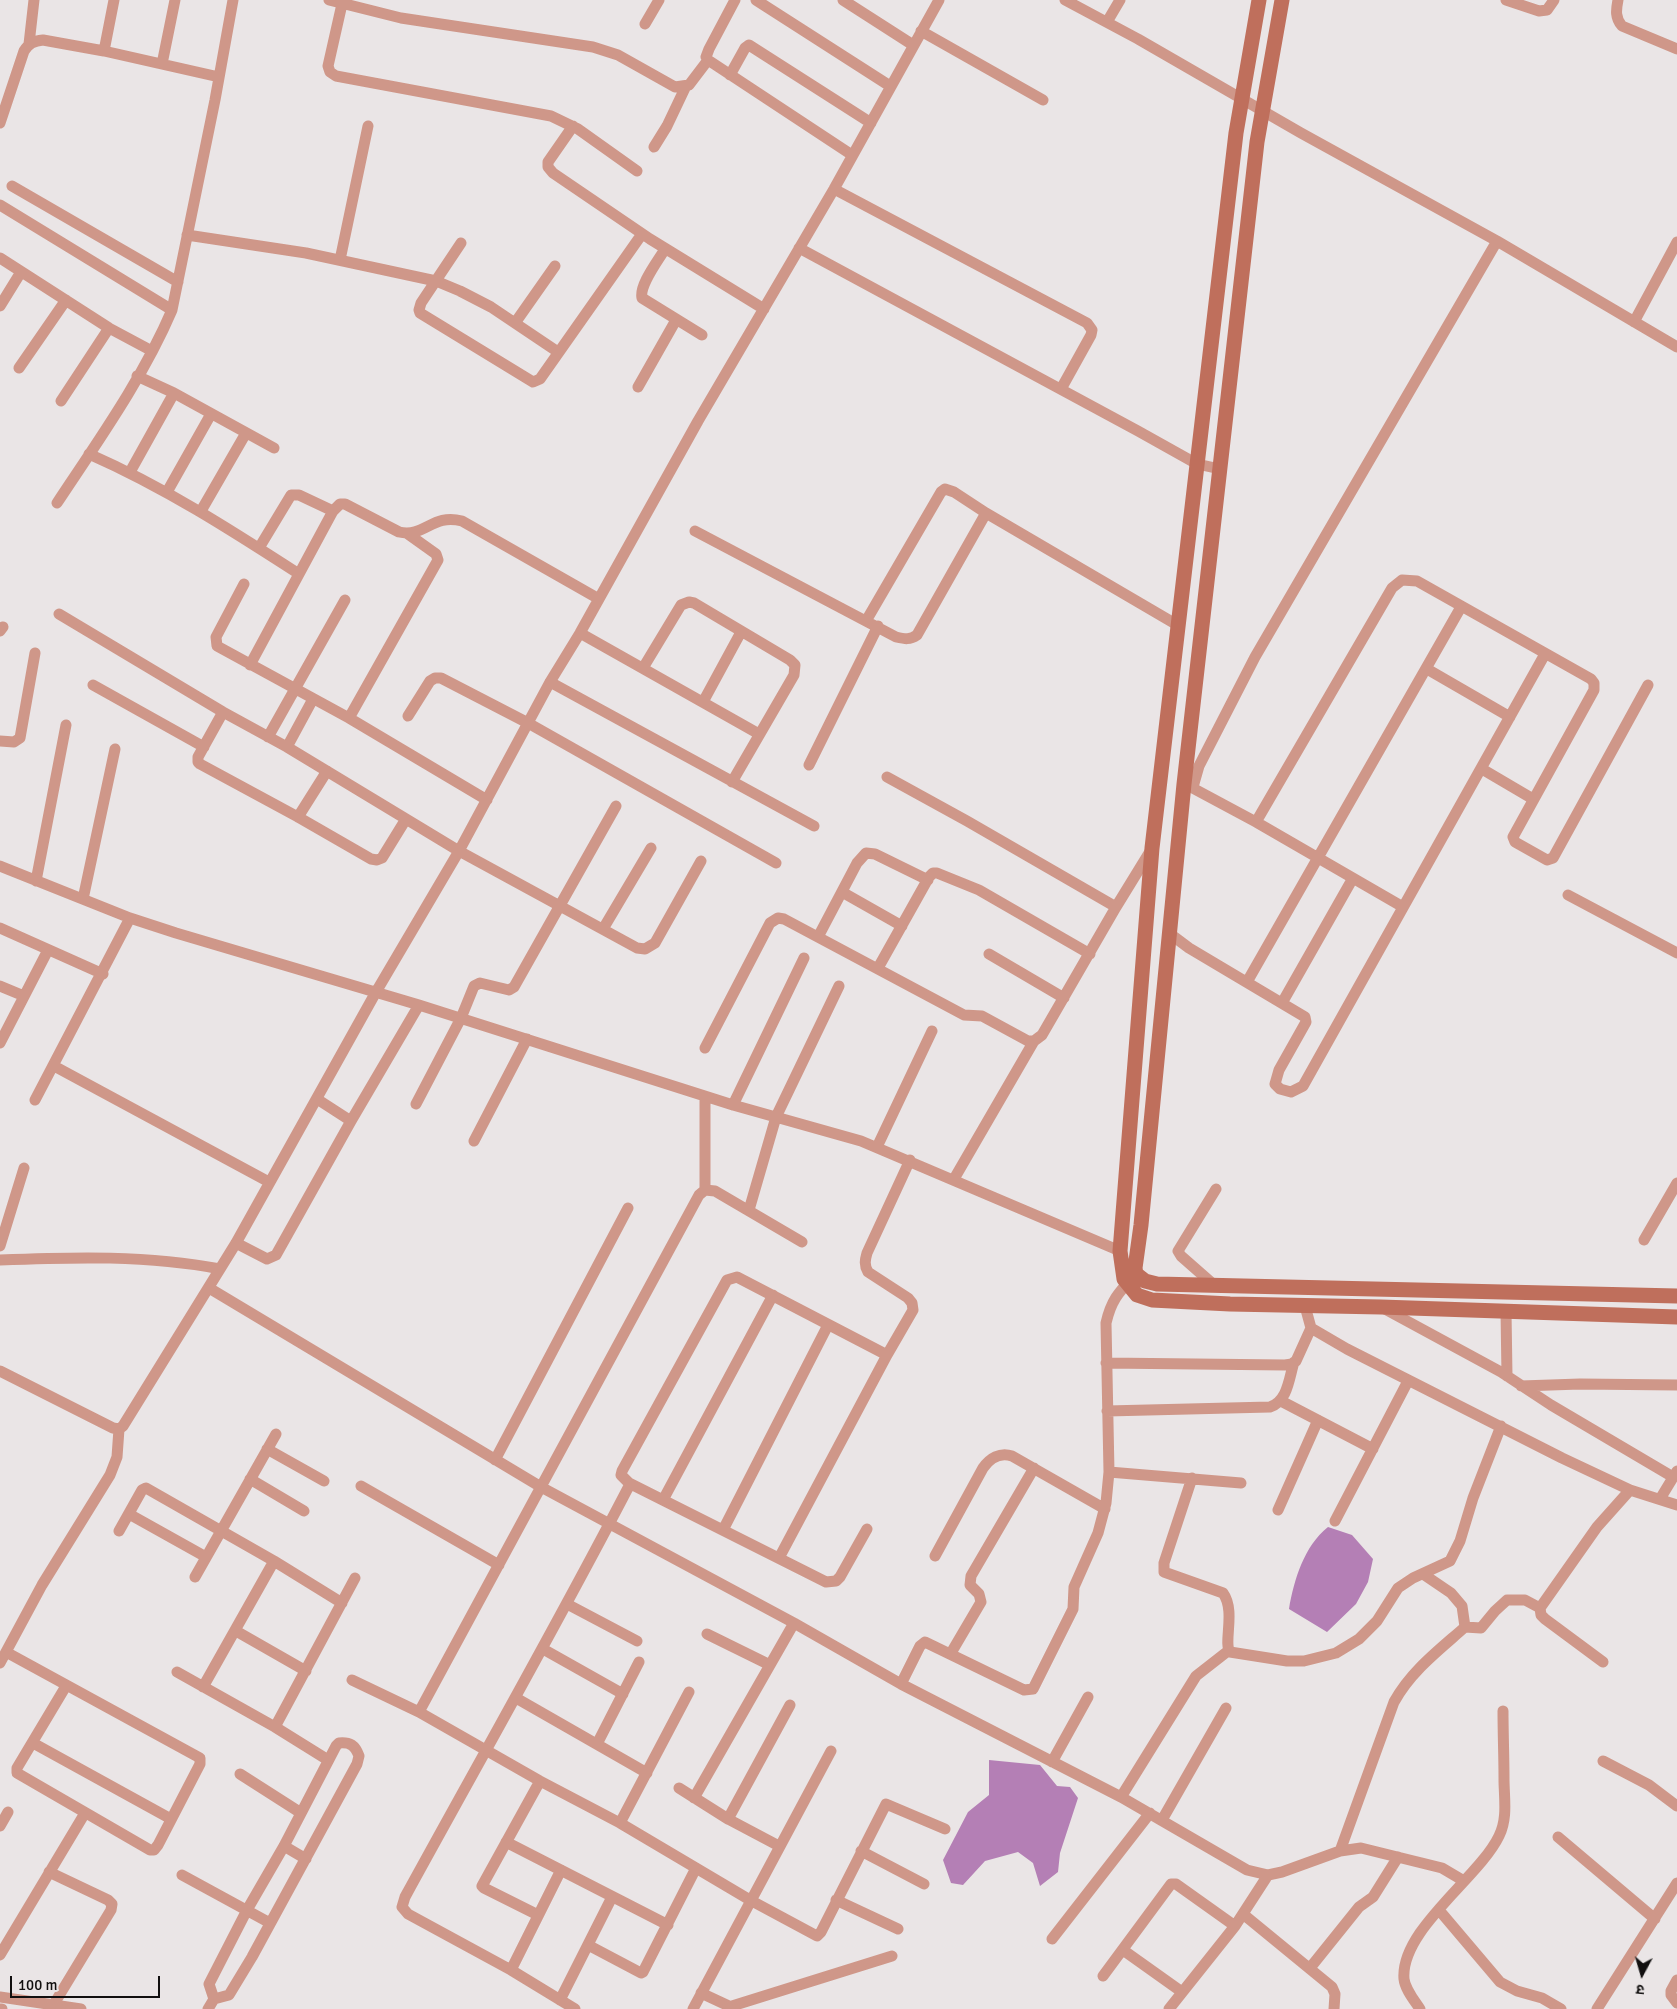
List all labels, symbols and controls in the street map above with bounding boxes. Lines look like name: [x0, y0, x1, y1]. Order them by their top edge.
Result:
north arrow: [1617, 1949, 1667, 1999]
scale bar: [12, 1966, 162, 1998]
text: 100 m: [18, 1976, 58, 1994]
text: उ: [1635, 1981, 1645, 1998]

